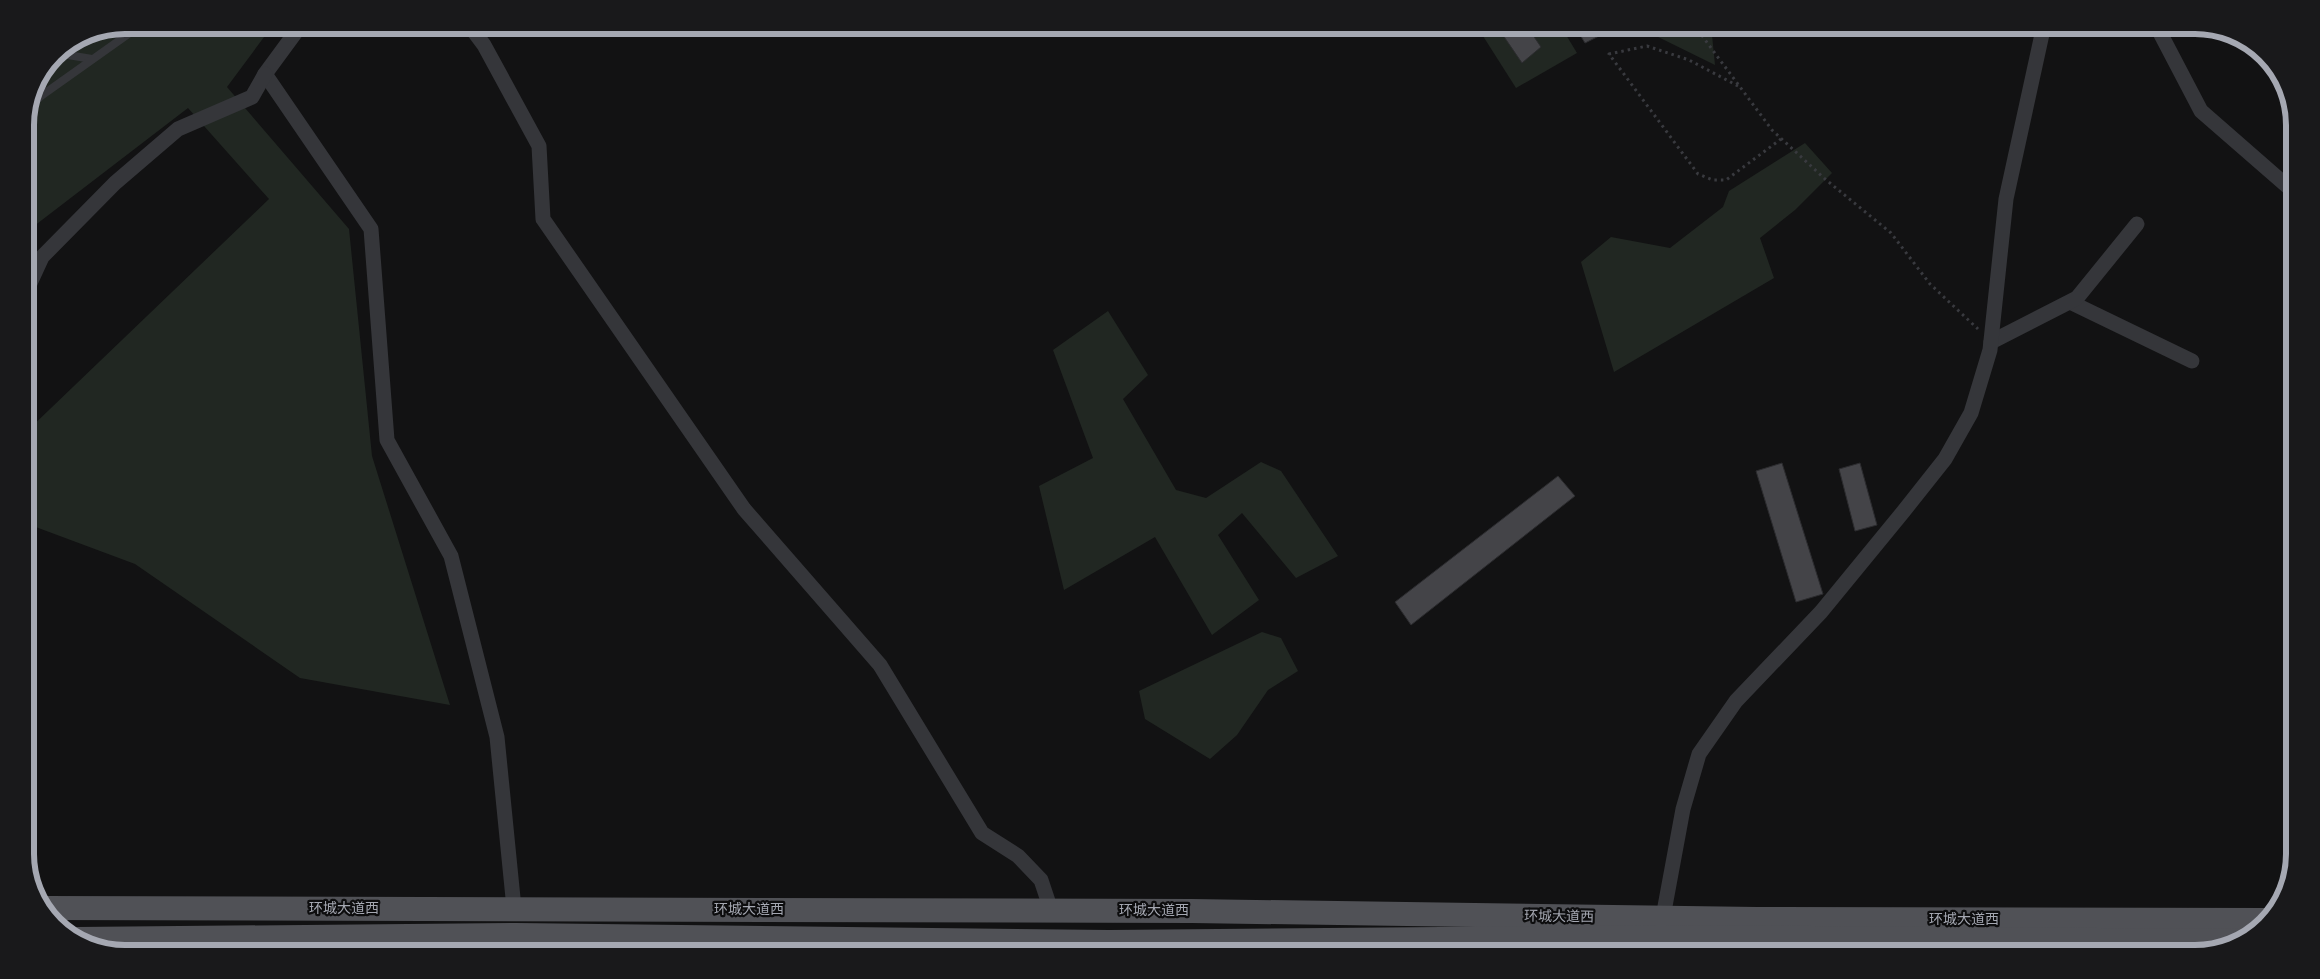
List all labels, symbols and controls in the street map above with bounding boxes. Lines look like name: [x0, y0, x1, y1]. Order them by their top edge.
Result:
street label: 环城大道西: [309, 899, 379, 917]
street label: 环城大道西: [714, 900, 784, 918]
street label: 环城大道西: [1119, 901, 1189, 919]
street label: 环城大道西: [1524, 906, 1594, 926]
street label: 环城大道西: [1929, 910, 1999, 928]

